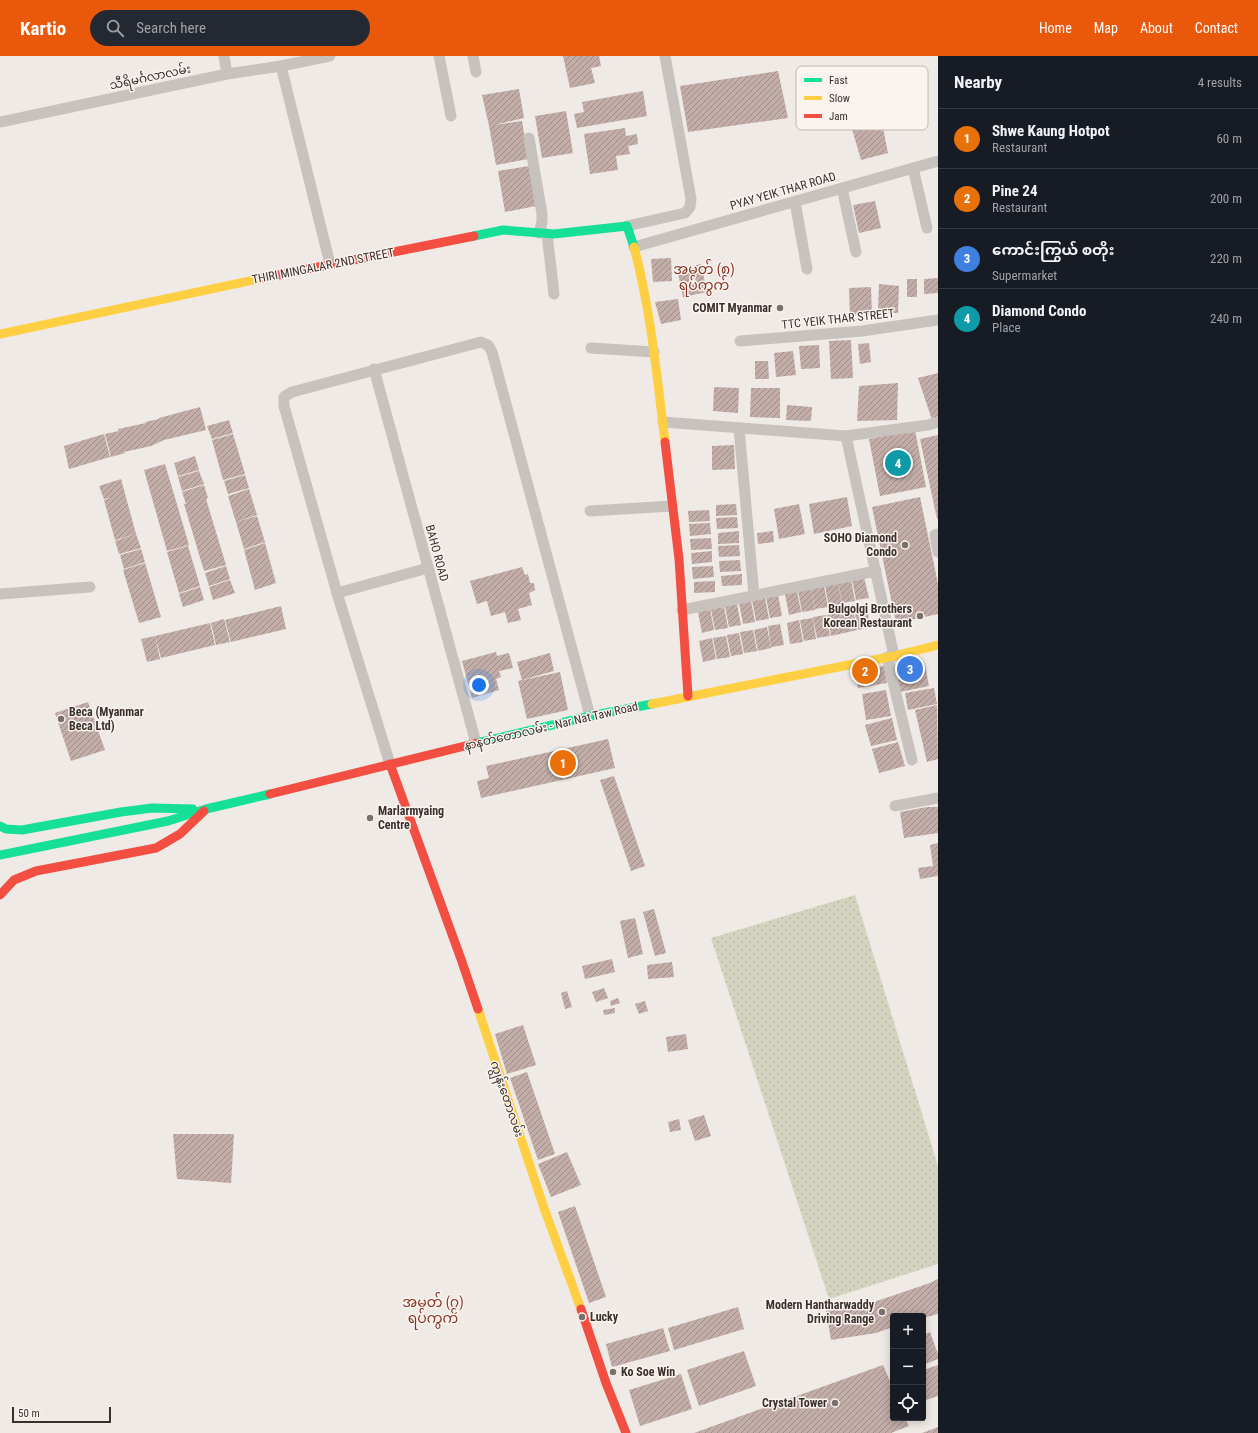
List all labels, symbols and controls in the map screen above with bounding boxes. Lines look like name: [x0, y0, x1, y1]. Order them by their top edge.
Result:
search box: [90, 10, 370, 46]
text: Kartio: [20, 17, 66, 40]
icon: search: [104, 17, 126, 39]
text: Search here: [136, 19, 206, 37]
text: Home: [1039, 20, 1072, 36]
text: Map: [1094, 20, 1118, 36]
text: About: [1140, 20, 1173, 36]
text: Contact: [1195, 20, 1238, 36]
street label: သီရိမင်္ဂလာလမ်း: [108, 60, 193, 95]
legend: [796, 66, 928, 130]
text: Nearby: [954, 72, 1002, 92]
text: Fast: [829, 74, 848, 87]
text: 4 results: [1198, 75, 1242, 90]
text: Slow: [829, 92, 850, 105]
text: Jam: [829, 110, 848, 123]
text: Shwe Kaung Hotpot: [992, 122, 1110, 140]
text: 1: [964, 131, 970, 146]
text: 60 m: [1216, 131, 1242, 146]
text: Restaurant: [992, 140, 1047, 155]
street label: PYAY YEIK THAR ROAD: [729, 169, 838, 213]
text: Pine 24: [992, 182, 1037, 200]
text: 2: [964, 191, 970, 206]
text: 200 m: [1210, 191, 1242, 206]
text: Restaurant: [992, 200, 1047, 215]
text: ကောင်းကြွယ် စတိုး: [992, 241, 1114, 259]
street label: THIRI MINGALAR 2ND STREET: [251, 245, 395, 287]
text: 3: [964, 251, 970, 266]
text: 220 m: [1210, 251, 1242, 266]
district label: အမှတ် (၈) ရပ်ကွက်: [673, 259, 735, 297]
text: Supermarket: [992, 268, 1057, 283]
place label: COMIT Myanmar: [692, 301, 772, 315]
text: Diamond Condo: [992, 302, 1086, 320]
marker: COMIT Myanmar: [775, 303, 785, 313]
street label: TTC YEIK THAR STREET: [781, 306, 895, 332]
text: 4: [964, 311, 970, 326]
text: 240 m: [1210, 311, 1242, 326]
text: Place: [992, 320, 1021, 335]
pin: 4: [885, 448, 911, 478]
street label: BAHO ROAD: [423, 523, 451, 583]
place label: SOHO Diamond Condo: [824, 531, 897, 559]
marker: SOHO Diamond Condo: [900, 540, 910, 550]
place label: Bulgolgi Brothers Korean Restaurant: [824, 602, 913, 630]
marker: Bulgolgi Brothers Korean Restaurant: [915, 611, 925, 621]
pin: 3: [897, 654, 923, 684]
pin: 2: [852, 656, 878, 686]
your location: [469, 675, 489, 695]
street label: နာနတ်တောလမ်း - Nar Nat Taw Road: [462, 697, 640, 756]
place label: Beca (Myanmar Beca Ltd): [69, 705, 144, 733]
marker: Beca (Myanmar Beca Ltd): [56, 714, 66, 724]
pin: 1: [550, 748, 576, 778]
place label: Marlarmyaing Centre: [378, 804, 444, 832]
marker: Marlarmyaing Centre: [365, 813, 375, 823]
street label: ကျွန်းတောလမ်း: [484, 1058, 528, 1140]
district label: အမှတ် (၇) ရပ်ကွက်: [402, 1292, 464, 1330]
place label: Modern Hantharwaddy Driving Range: [766, 1298, 875, 1326]
marker: Modern Hantharwaddy Driving Range: [877, 1307, 887, 1317]
place label: Lucky: [590, 1310, 619, 1324]
marker: Lucky: [577, 1312, 587, 1322]
map controls: [890, 1313, 926, 1421]
button: +: [890, 1313, 926, 1349]
button: −: [890, 1349, 926, 1385]
place label: Ko Soe Win: [621, 1365, 675, 1379]
marker: Ko Soe Win: [608, 1367, 618, 1377]
button: locate: [890, 1385, 926, 1421]
place label: Crystal Tower: [762, 1396, 827, 1410]
marker: Crystal Tower: [830, 1398, 840, 1408]
scale bar: [12, 1405, 111, 1424]
text: 50 m: [18, 1407, 40, 1420]

